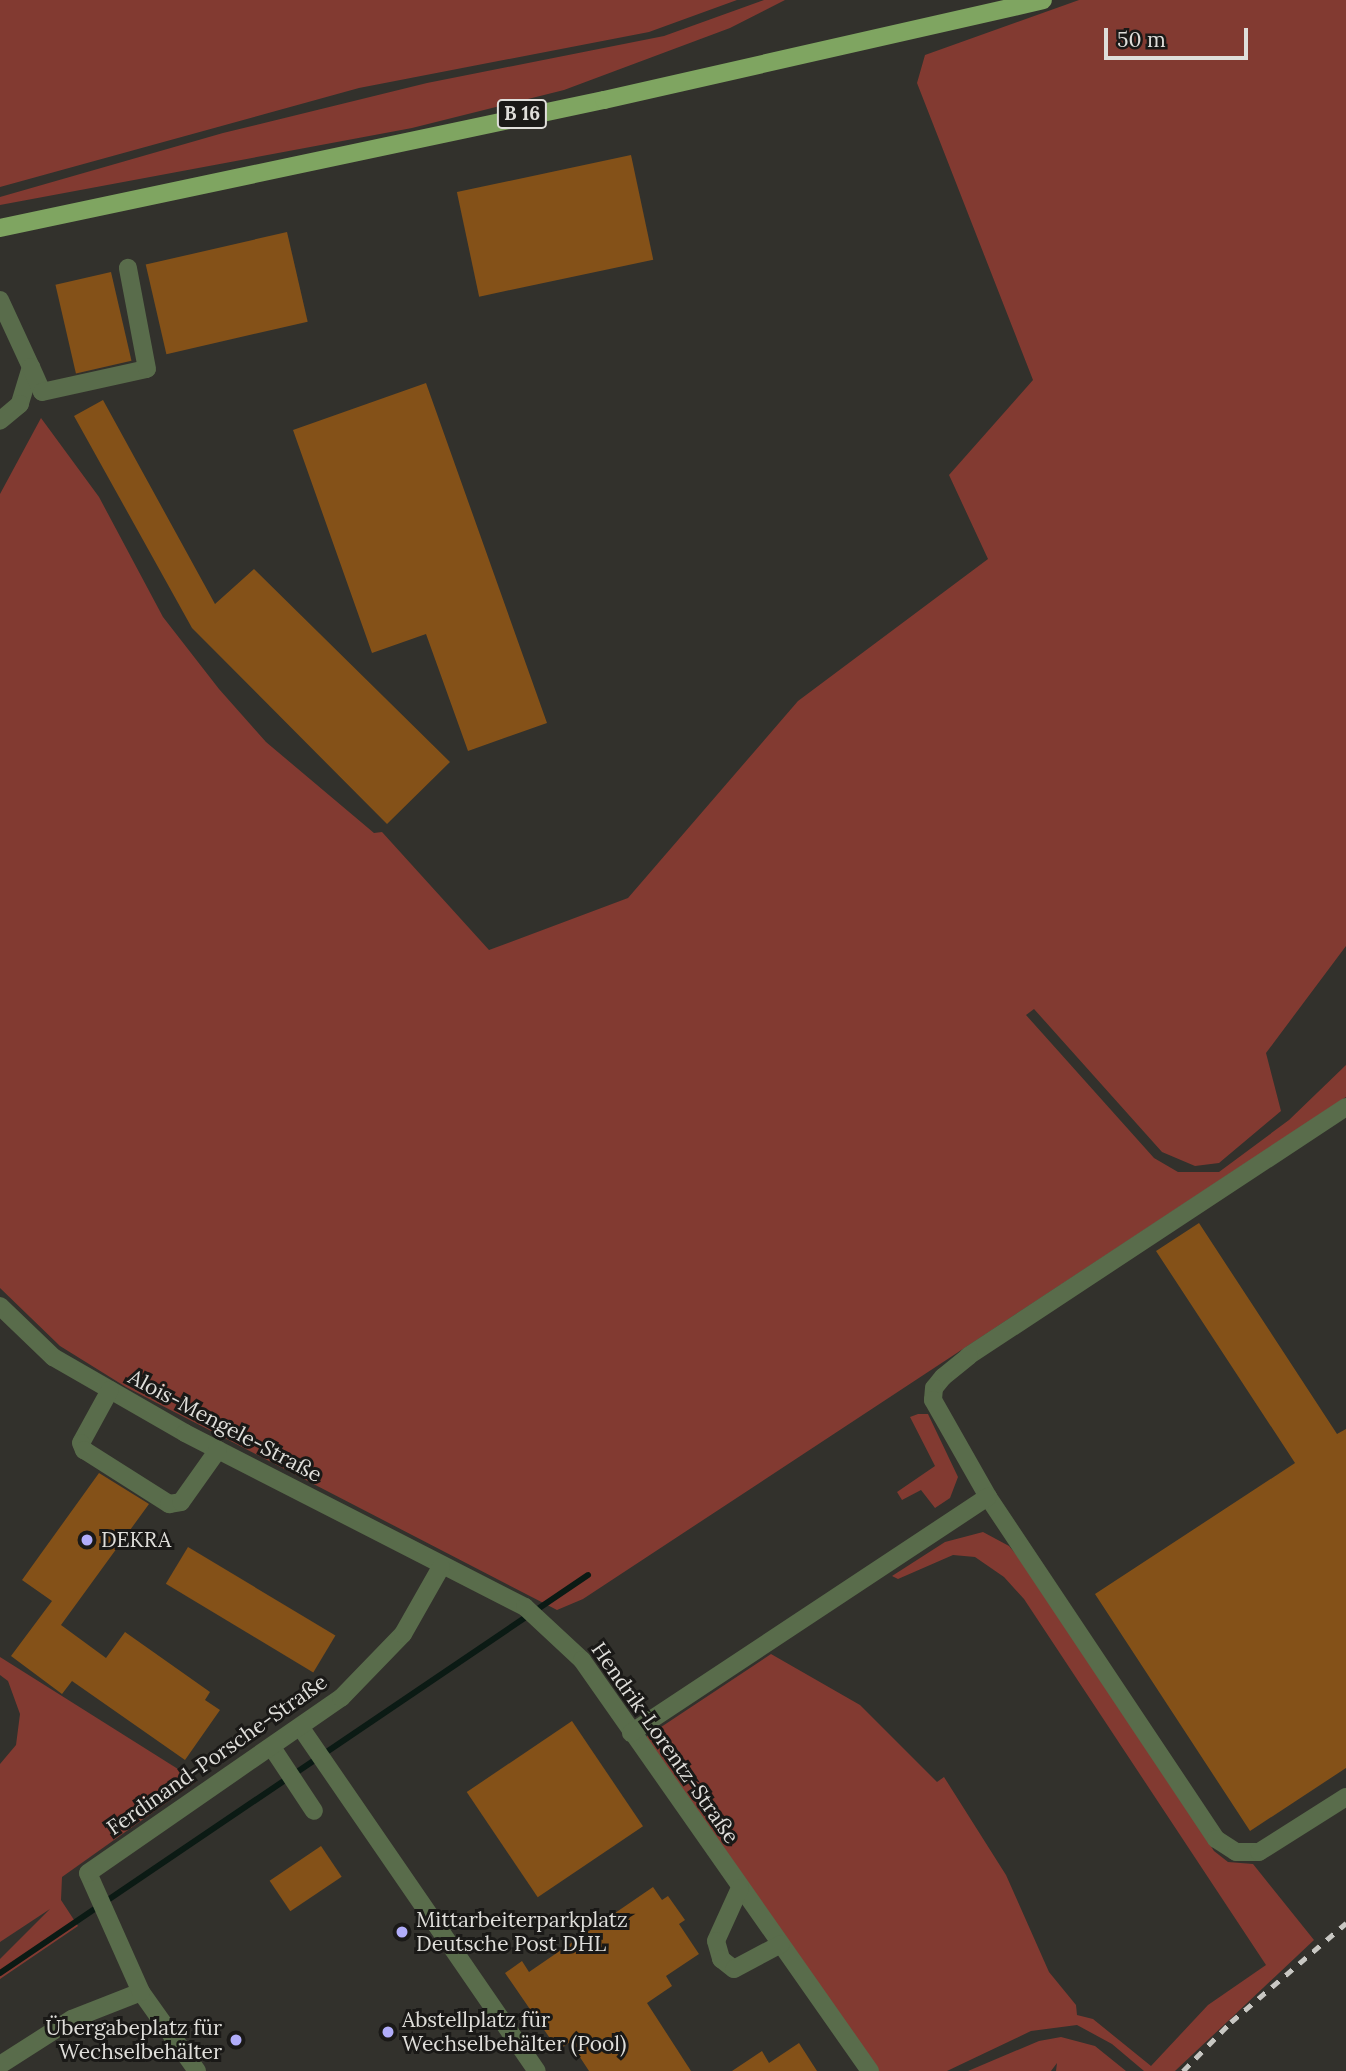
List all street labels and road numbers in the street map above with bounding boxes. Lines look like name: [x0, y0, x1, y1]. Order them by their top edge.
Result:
road number: B 16: [496, 98, 548, 130]
street label: Alois-Mengele-Straße: [124, 1364, 326, 1488]
street label: Hendrik-Lorentz-Straße: [586, 1638, 744, 1848]
street label: Ferdinand-Porsche-Straße: [102, 1669, 332, 1841]

